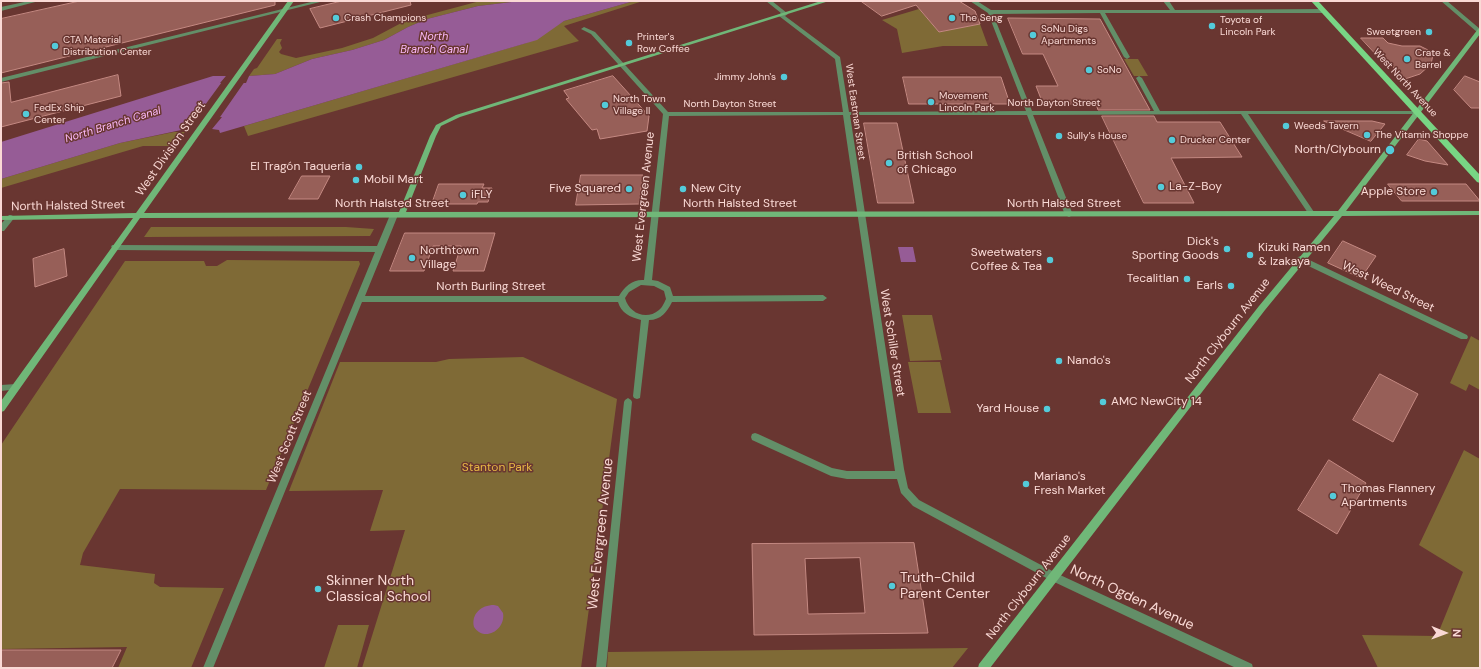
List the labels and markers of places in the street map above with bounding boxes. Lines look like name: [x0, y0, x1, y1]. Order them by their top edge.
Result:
place label: Crash Champions: [344, 12, 426, 24]
place label: The Seng: [960, 12, 1002, 24]
marker: Crash Champions: [331, 13, 341, 23]
marker: The Seng: [947, 13, 957, 23]
place label: Toyota of Lincoln Park: [1220, 14, 1275, 38]
marker: Toyota of Lincoln Park: [1207, 21, 1217, 31]
place label: SoNu Digs Apartments: [1041, 23, 1096, 46]
place label: Sweetgreen: [1366, 26, 1421, 38]
marker: Sweetgreen: [1424, 27, 1434, 37]
marker: SoNu Digs Apartments: [1028, 30, 1038, 40]
place label: Printer's Row Coffee: [637, 31, 690, 54]
place label: CTA Material Distribution Center: [63, 34, 151, 58]
marker: Printer's Row Coffee: [624, 38, 634, 48]
marker: CTA Material Distribution Center: [50, 41, 60, 51]
place label: Crate & Barrel: [1415, 47, 1451, 70]
marker: Crate & Barrel: [1402, 54, 1412, 64]
place label: SoNo: [1097, 64, 1122, 76]
marker: SoNo: [1084, 65, 1094, 75]
place label: Jimmy John's: [714, 71, 776, 83]
marker: Jimmy John's: [779, 72, 789, 82]
place label: Movement Lincoln Park: [939, 90, 994, 114]
place label: North Town Village II: [613, 93, 666, 116]
marker: Movement Lincoln Park: [926, 97, 936, 107]
marker: North Town Village II: [600, 100, 610, 110]
place label: FedEx Ship Center: [34, 102, 85, 126]
marker: FedEx Ship Center: [21, 109, 31, 119]
place label: Weeds Tavern: [1294, 120, 1359, 132]
marker: Weeds Tavern: [1281, 121, 1291, 131]
place label: The Vitamin Shoppe: [1375, 129, 1469, 141]
place label: Sully’s House: [1067, 130, 1127, 142]
marker: The Vitamin Shoppe: [1362, 130, 1372, 140]
marker: Sully’s House: [1054, 131, 1064, 141]
place label: Drucker Center: [1180, 134, 1250, 146]
marker: Drucker Center: [1167, 135, 1177, 145]
place label: North/Clybourn: [1294, 143, 1381, 157]
marker: North/Clybourn: [1384, 144, 1396, 156]
place label: British School of Chicago: [897, 149, 973, 177]
marker: British School of Chicago: [884, 158, 894, 168]
place label: El Tragón Taqueria: [250, 160, 351, 174]
marker: El Tragón Taqueria: [354, 162, 364, 172]
place label: Mobil Mart: [364, 173, 423, 187]
marker: Mobil Mart: [351, 175, 361, 185]
place label: La-Z-Boy: [1169, 180, 1222, 194]
place label: Five Squared: [549, 182, 621, 196]
place label: New City: [691, 182, 741, 196]
marker: La-Z-Boy: [1156, 182, 1166, 192]
marker: Five Squared: [624, 184, 634, 194]
marker: New City: [678, 184, 688, 194]
place label: Apple Store: [1361, 185, 1426, 199]
marker: Apple Store: [1429, 187, 1439, 197]
place label: iFLY: [471, 188, 492, 202]
marker: iFLY: [458, 190, 468, 200]
place label: Dick's Sporting Goods: [1132, 235, 1219, 263]
place label: Kizuki Ramen & Izakaya: [1258, 241, 1330, 269]
place label: Northtown Village: [420, 244, 479, 272]
marker: Dick's Sporting Goods: [1222, 244, 1232, 254]
place label: Sweetwaters Coffee & Tea: [971, 246, 1042, 274]
marker: Kizuki Ramen & Izakaya: [1245, 250, 1255, 260]
marker: Northtown Village: [407, 253, 417, 263]
marker: Sweetwaters Coffee & Tea: [1045, 255, 1055, 265]
place label: Tecalitlan: [1127, 272, 1179, 286]
marker: Tecalitlan: [1182, 274, 1192, 284]
place label: Earls: [1197, 279, 1223, 293]
marker: Earls: [1226, 281, 1236, 291]
place label: Nando's: [1067, 354, 1111, 368]
marker: Nando's: [1054, 356, 1064, 366]
place label: AMC NewCity 14: [1111, 395, 1202, 409]
marker: AMC NewCity 14: [1098, 397, 1108, 407]
place label: Yard House: [976, 402, 1039, 416]
marker: Yard House: [1042, 404, 1052, 414]
place label: Mariano's Fresh Market: [1034, 470, 1106, 498]
marker: Mariano's Fresh Market: [1021, 479, 1031, 489]
place label: Thomas Flannery Apartments: [1341, 482, 1436, 510]
marker: Thomas Flannery Apartments: [1328, 491, 1338, 501]
place label: Truth-Child Parent Center: [900, 570, 990, 602]
place label: Skinner North Classical School: [326, 573, 431, 606]
marker: Truth-Child Parent Center: [887, 581, 897, 591]
marker: Skinner North Classical School: [313, 584, 323, 594]

